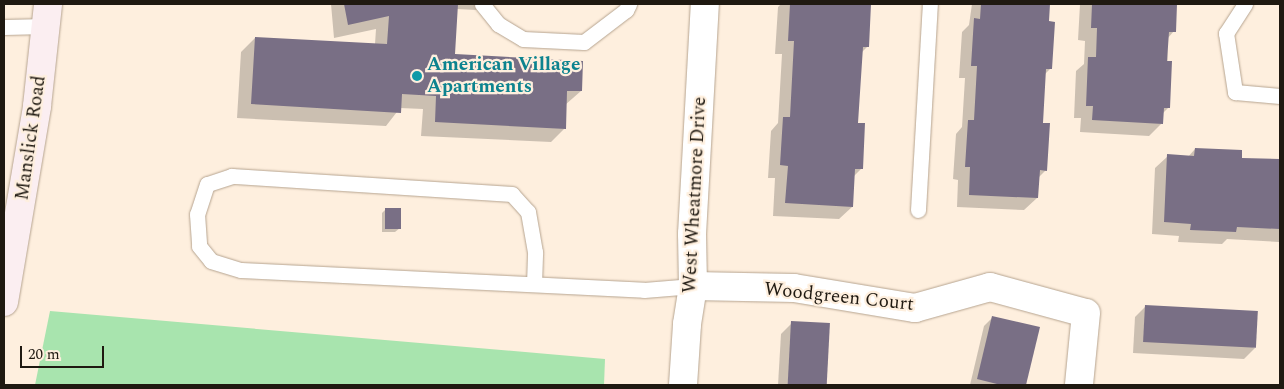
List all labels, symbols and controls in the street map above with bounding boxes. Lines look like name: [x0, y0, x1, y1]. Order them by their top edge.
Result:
place label: American Village Apartments: [427, 54, 580, 98]
marker: American Village Apartments: [411, 70, 423, 82]
street label: Manslick Road: [11, 74, 51, 202]
street label: West Wheatmore Drive: [678, 96, 712, 294]
street label: Woodgreen Court: [763, 278, 915, 316]
scale bar: [22, 336, 106, 368]
text: 20 m: [28, 343, 60, 366]

